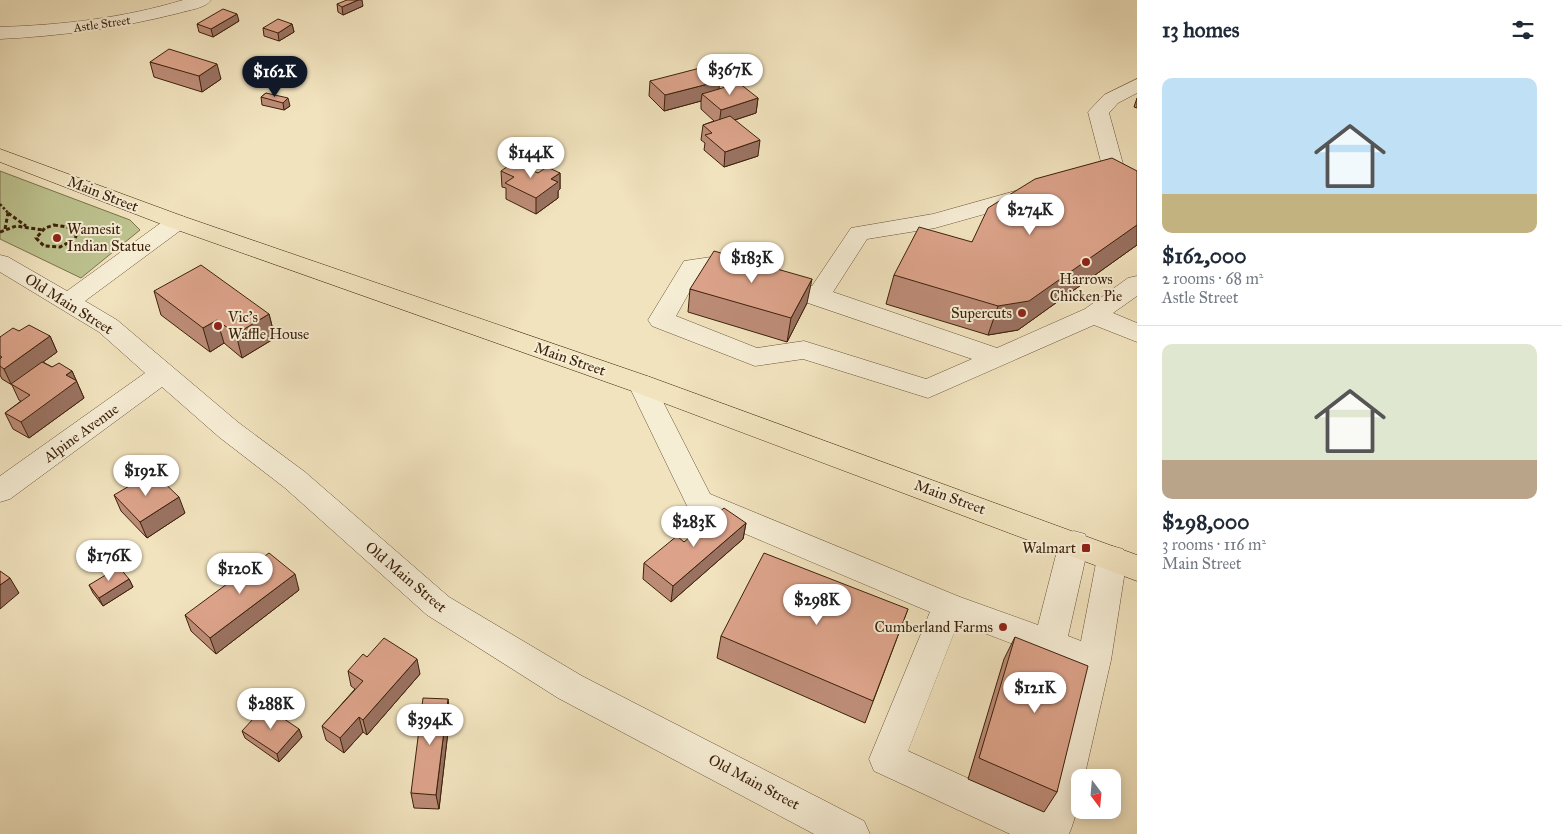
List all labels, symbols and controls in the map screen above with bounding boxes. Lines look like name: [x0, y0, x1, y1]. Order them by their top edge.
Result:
street label: Astle Street: [72, 13, 132, 35]
icon: filters: [1509, 16, 1537, 44]
text: 13 homes: [1162, 17, 1239, 43]
pin: $367K: [695, 54, 765, 96]
pin: $162K: [240, 56, 310, 98]
text: $367K: [708, 60, 752, 79]
text: $162K: [253, 62, 297, 81]
icon: home: [1305, 111, 1395, 201]
pin: $144K: [496, 136, 566, 179]
text: $144K: [508, 143, 554, 162]
street label: Main Street: [65, 172, 142, 216]
pin: $274K: [995, 194, 1065, 236]
text: $274K: [1007, 200, 1053, 219]
place label: Wamesit Indian Statue: [67, 220, 151, 255]
marker: Wamesit Indian Statue: [51, 232, 63, 244]
pin: $183K: [717, 242, 787, 284]
text: $162,000: [1162, 243, 1247, 269]
text: $183K: [731, 248, 773, 267]
marker: Harrows Chicken Pie: [1080, 256, 1092, 268]
text: 2 rooms · 68 m²: [1162, 269, 1263, 288]
street label: Old Main Street: [22, 270, 117, 339]
place label: Harrows Chicken Pie: [1050, 270, 1122, 305]
text: Astle Street: [1162, 288, 1238, 307]
place label: Supercuts: [951, 304, 1012, 322]
marker: Supercuts: [1016, 307, 1028, 319]
place label: Vic's Waffle House: [227, 308, 309, 343]
marker: Vic's Waffle House: [212, 320, 224, 332]
street label: Main Street: [532, 338, 609, 380]
icon: home: [1305, 376, 1395, 466]
street label: Alpine Avenue: [39, 400, 122, 467]
pin: $192K: [111, 454, 181, 497]
text: $192K: [124, 461, 168, 480]
street label: Main Street: [912, 476, 989, 518]
pin: $283K: [659, 506, 729, 548]
text: $298,000: [1162, 509, 1250, 535]
text: $283K: [672, 512, 716, 531]
text: 3 rooms · 116 m²: [1162, 535, 1266, 554]
street label: Old Main Street: [362, 538, 451, 617]
place label: Walmart: [1022, 539, 1077, 557]
pin: $176K: [74, 540, 144, 582]
marker: Walmart: [1080, 542, 1092, 554]
text: $176K: [87, 546, 131, 565]
pin: $120K: [205, 552, 275, 595]
text: Main Street: [1162, 554, 1242, 573]
text: $120K: [218, 559, 262, 578]
pin: $298K: [782, 584, 852, 626]
text: $298K: [794, 590, 840, 609]
place label: Cumberland Farms: [874, 618, 993, 636]
marker: Cumberland Farms: [997, 621, 1009, 633]
pin: $121K: [1000, 672, 1070, 714]
text: $121K: [1014, 678, 1056, 697]
pin: $288K: [236, 688, 306, 730]
text: $288K: [248, 694, 294, 713]
pin: $394K: [395, 704, 465, 746]
text: $394K: [408, 710, 452, 729]
street label: Old Main Street: [705, 750, 803, 814]
north arrow: [1071, 769, 1121, 819]
map controls: [1071, 769, 1121, 819]

